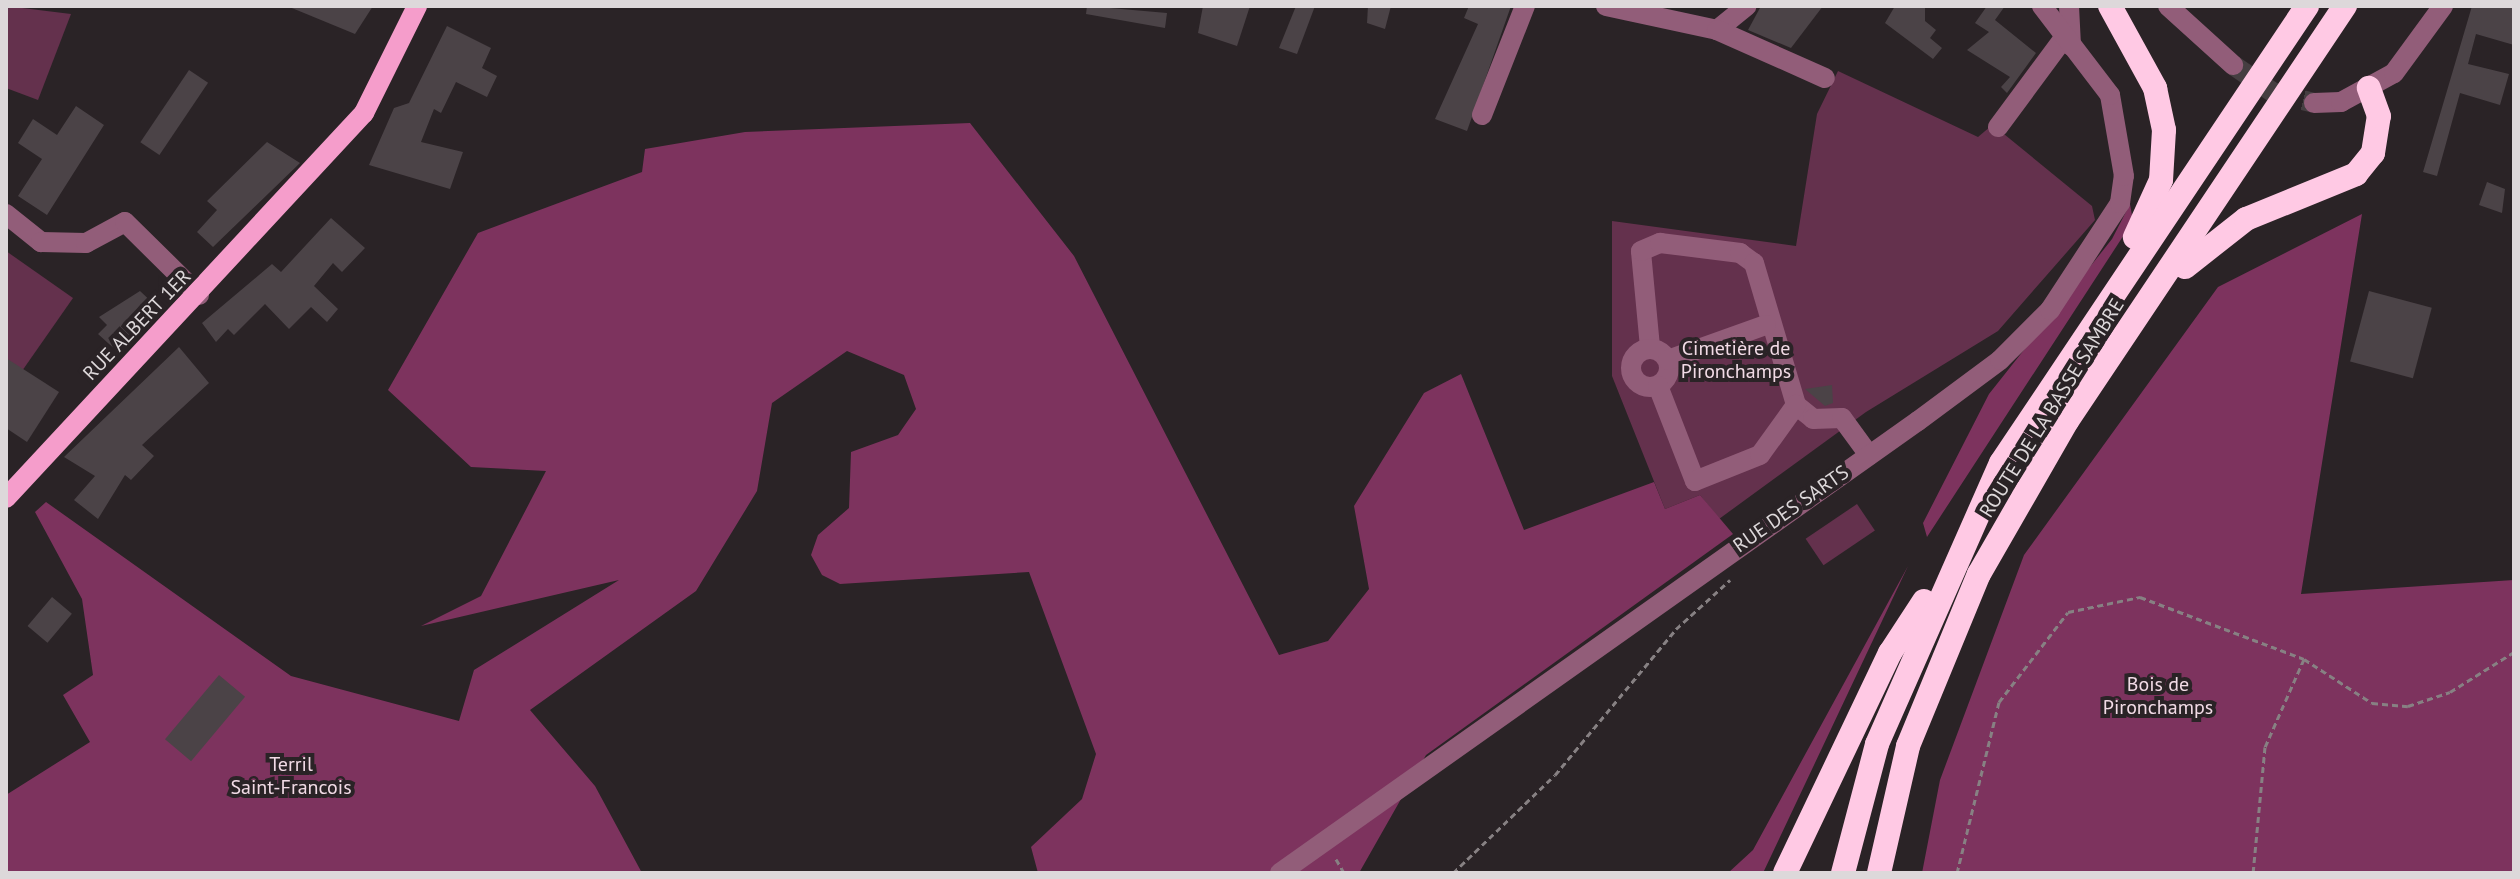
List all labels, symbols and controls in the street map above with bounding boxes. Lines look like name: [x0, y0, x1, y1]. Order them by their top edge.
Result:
street label: RUE ALBERT 1ER: [78, 264, 196, 386]
street label: ROUTE DE LA BASSE SAMBRE: [1974, 294, 2130, 522]
park label: Cimetière de Pironchamps: [1681, 336, 1791, 383]
street label: RUE DES SARTS: [1729, 460, 1853, 558]
park label: Bois de Pironchamps: [2103, 673, 2213, 720]
park label: Terril Saint-Francois: [230, 752, 352, 799]

